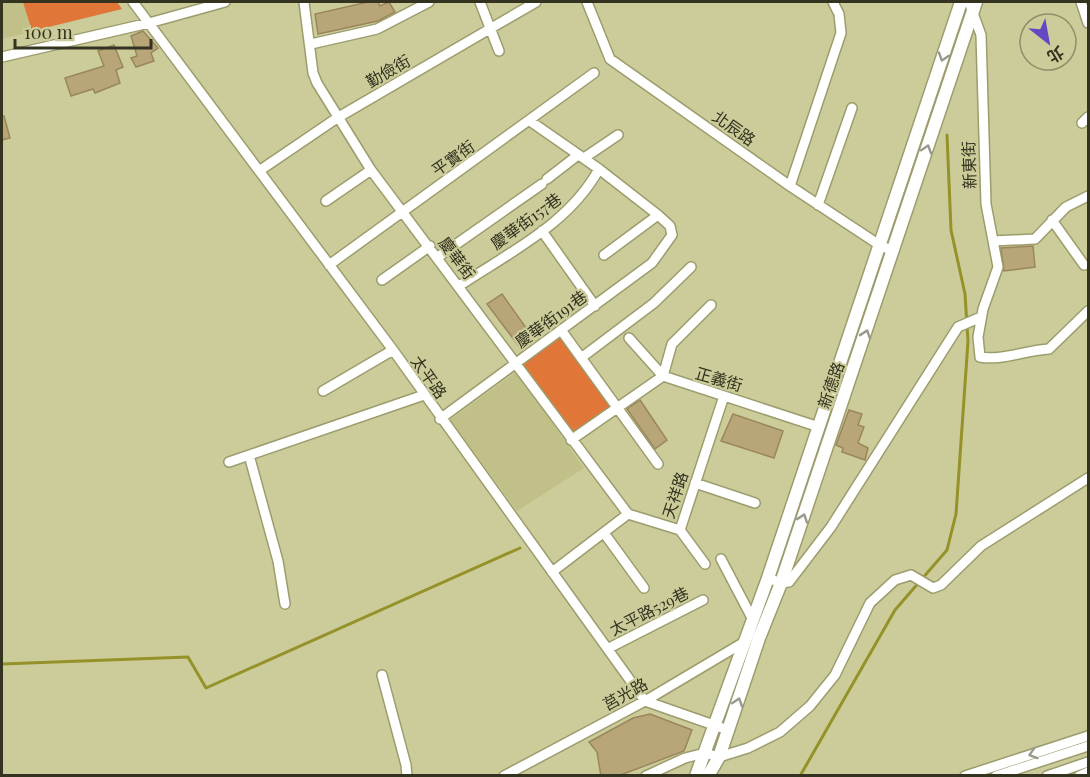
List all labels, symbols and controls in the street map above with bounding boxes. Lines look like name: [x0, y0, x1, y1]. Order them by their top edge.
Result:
scale bar: [15, 12, 152, 50]
north arrow: [1018, 12, 1078, 72]
text: 100 m: [24, 20, 73, 44]
text: 北: [1044, 42, 1068, 68]
street label: 勤儉街: [362, 49, 414, 92]
one-way arrow: [938, 51, 950, 62]
street label: 北辰路: [709, 105, 760, 150]
street label: 平實街: [427, 135, 478, 180]
street label: 新東街: [957, 141, 980, 189]
one-way arrow: [920, 144, 933, 155]
street label: 慶華街157巷: [486, 188, 565, 253]
street label: 慶華街: [435, 232, 480, 283]
street label: 慶華街191巷: [511, 285, 591, 352]
one-way arrow: [858, 329, 871, 340]
street label: 太平路: [407, 351, 452, 402]
street label: 新德路: [813, 359, 848, 411]
street label: 正義街: [693, 362, 745, 395]
street label: 天祥路: [657, 469, 692, 521]
one-way arrow: [796, 513, 808, 524]
street label: 太平路529巷: [605, 582, 692, 640]
street label: 莒光路: [599, 673, 651, 714]
one-way arrow: [730, 697, 743, 708]
one-way arrow: [1028, 746, 1039, 759]

